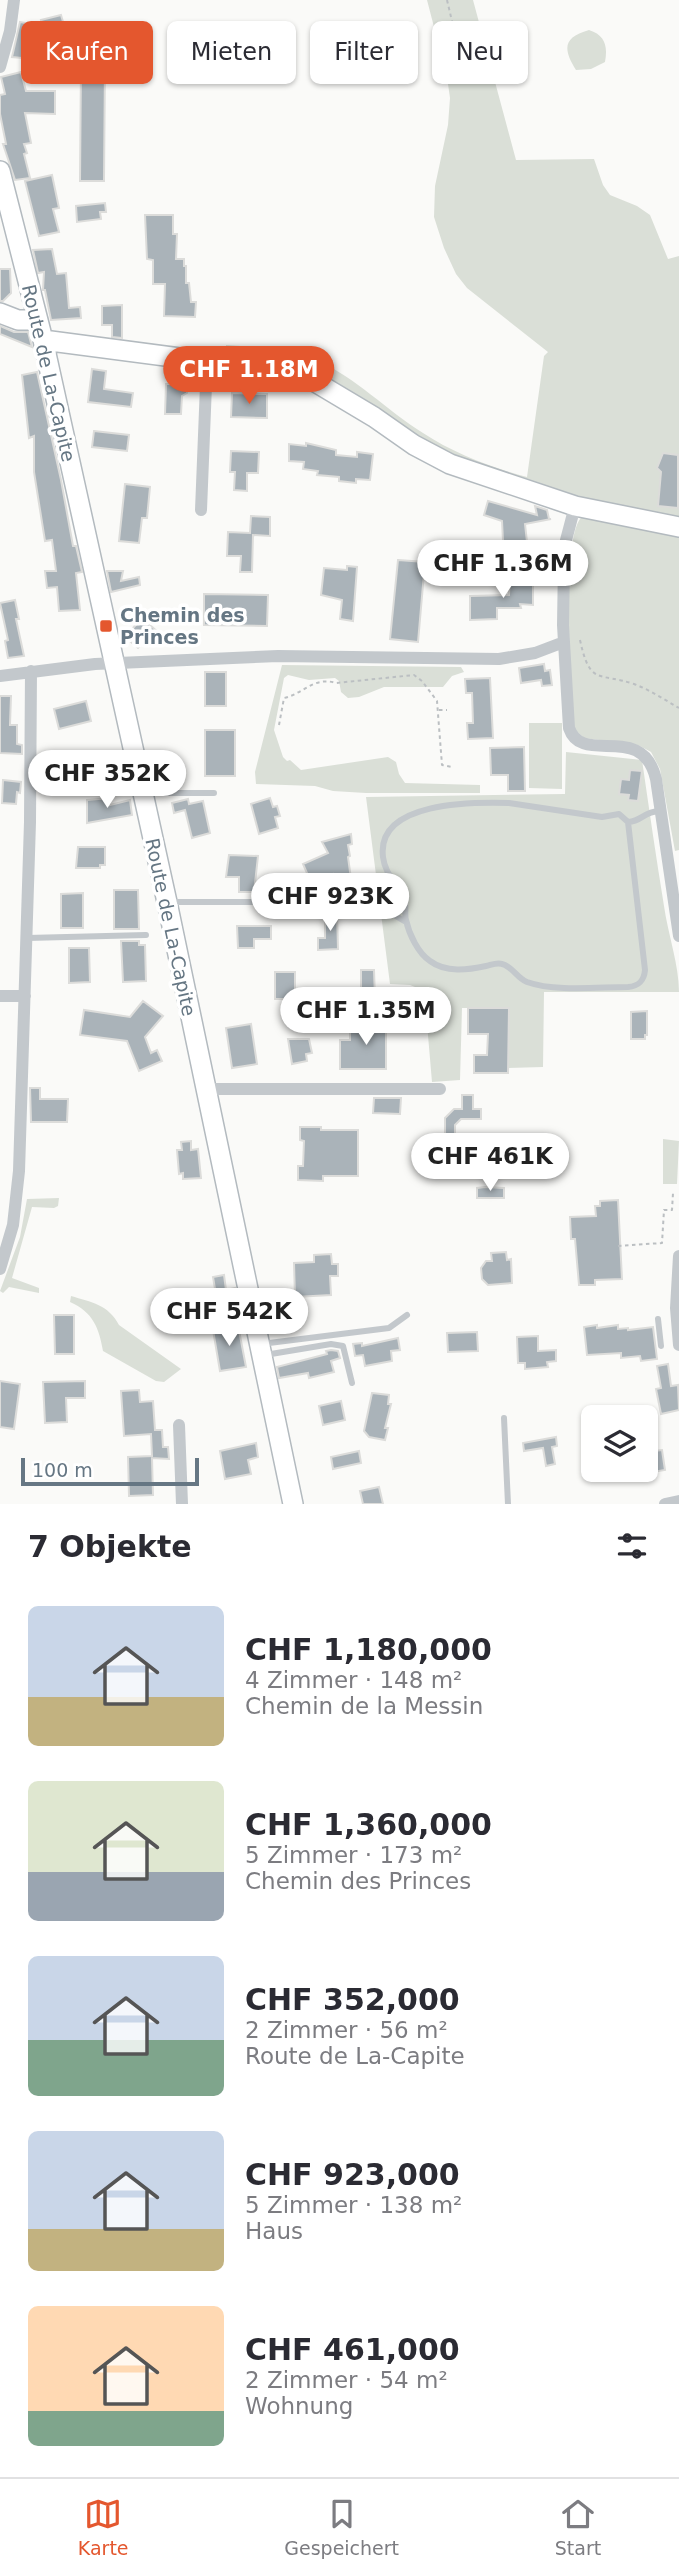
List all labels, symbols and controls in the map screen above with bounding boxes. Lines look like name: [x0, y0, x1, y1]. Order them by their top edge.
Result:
chip: Kaufen: [21, 21, 153, 84]
chip: Mieten: [167, 21, 296, 84]
chip: Filter: [310, 21, 418, 84]
chip: Neu: [432, 21, 528, 84]
street label: Route de La-Capite: [18, 282, 80, 464]
pin: CHF 1.18M: [169, 346, 329, 406]
text: CHF 1.18M: [179, 356, 319, 382]
pin: CHF 1.36M: [423, 540, 583, 600]
text: CHF 1.36M: [433, 550, 573, 576]
place label: Chemin des Princes: [120, 604, 245, 648]
marker: Chemin des Princes: [98, 618, 114, 634]
pin: CHF 352K: [35, 750, 179, 810]
text: CHF 352K: [44, 760, 170, 786]
street label: Route de La-Capite: [141, 836, 201, 1018]
pin: CHF 923K: [258, 874, 402, 933]
text: CHF 923K: [267, 883, 393, 909]
pin: CHF 1.35M: [286, 988, 446, 1047]
text: CHF 1.35M: [296, 997, 436, 1023]
pin: CHF 461K: [418, 1134, 562, 1193]
text: CHF 461K: [427, 1143, 553, 1169]
pin: CHF 542K: [157, 1288, 301, 1348]
text: CHF 542K: [166, 1298, 292, 1324]
map controls: [581, 1405, 658, 1482]
button: layers: [581, 1405, 658, 1482]
scale bar: [21, 1455, 200, 1487]
text: 100 m: [32, 1459, 93, 1481]
icon: filters: [613, 1527, 651, 1565]
text: 7 Objekte: [28, 1529, 192, 1564]
text: CHF 1,180,000: [245, 1632, 492, 1667]
icon: home: [84, 1634, 168, 1718]
text: 4 Zimmer · 148 m²: [245, 1667, 462, 1693]
text: Chemin de la Messin: [245, 1693, 483, 1719]
text: CHF 1,360,000: [245, 1807, 492, 1842]
icon: home: [84, 1809, 168, 1893]
text: 5 Zimmer · 173 m²: [245, 1842, 462, 1868]
text: Chemin des Princes: [245, 1868, 471, 1894]
text: CHF 352,000: [245, 1982, 460, 2017]
icon: home: [84, 1984, 168, 2068]
text: 2 Zimmer · 56 m²: [245, 2017, 448, 2043]
text: Route de La-Capite: [245, 2043, 465, 2069]
text: CHF 923,000: [245, 2157, 460, 2192]
icon: home: [84, 2159, 168, 2243]
text: 5 Zimmer · 138 m²: [245, 2192, 462, 2218]
text: Haus: [245, 2218, 303, 2244]
text: CHF 461,000: [245, 2332, 460, 2367]
icon: home: [84, 2334, 168, 2418]
text: 2 Zimmer · 54 m²: [245, 2367, 448, 2393]
text: Wohnung: [245, 2393, 353, 2419]
tab: Karte: [78, 2495, 129, 2559]
tab: Gespeichert: [284, 2495, 399, 2559]
tab: Start: [555, 2495, 601, 2559]

